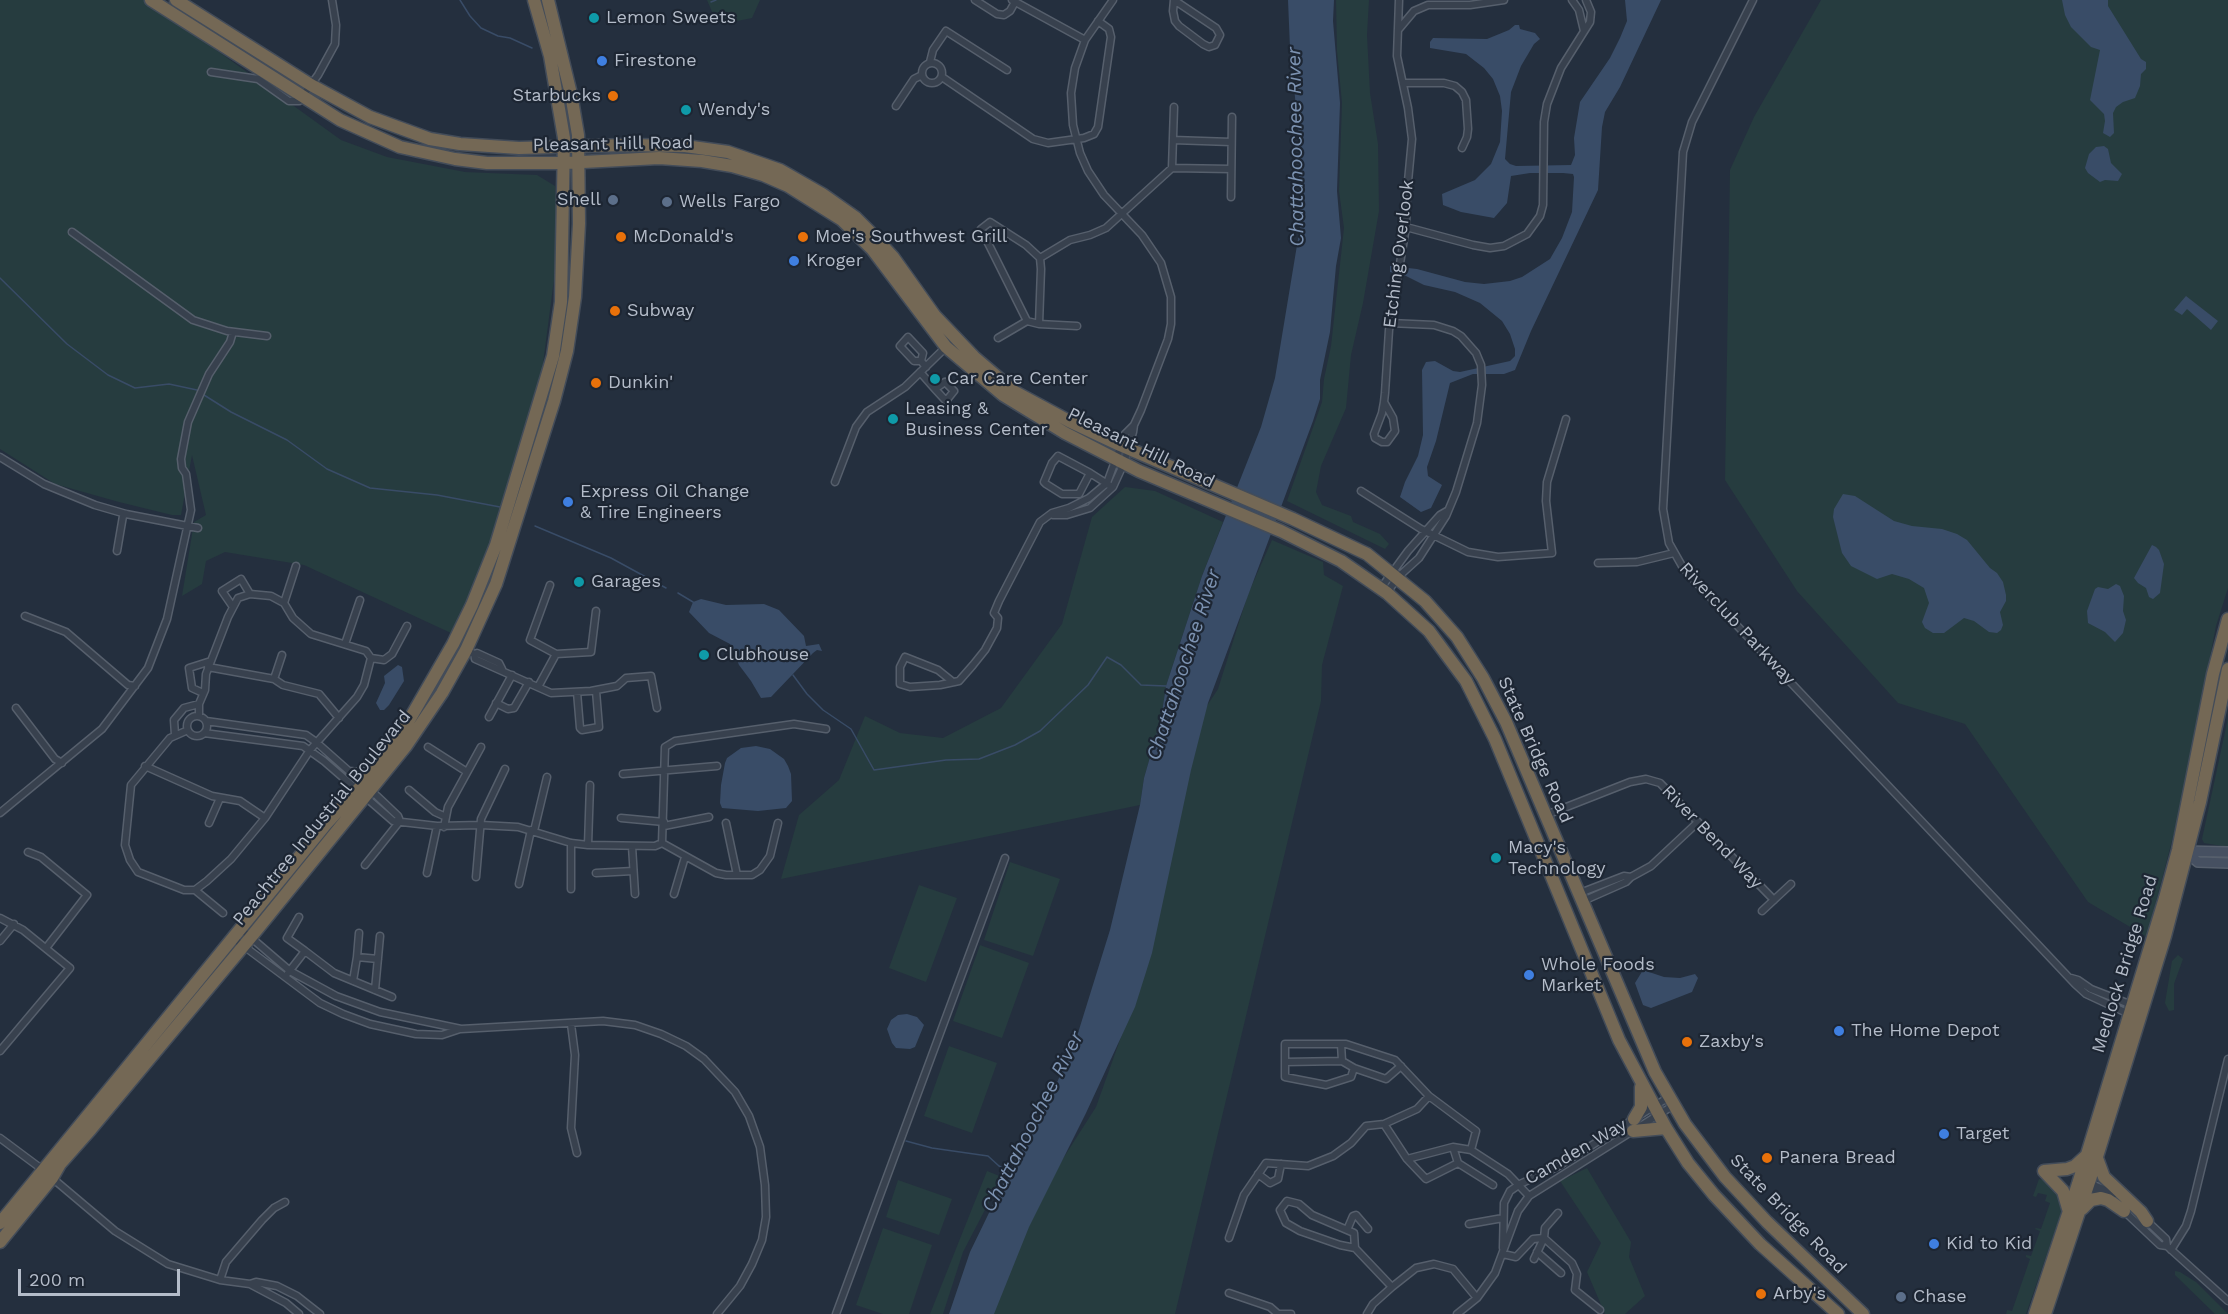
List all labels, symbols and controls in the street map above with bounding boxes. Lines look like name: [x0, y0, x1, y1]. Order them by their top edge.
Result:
place label: Lemon Sweets: [606, 7, 736, 29]
marker: Lemon Sweets: [587, 11, 601, 25]
water label: Chattahoochee River: [1282, 47, 1310, 247]
place label: Firestone: [614, 50, 697, 72]
marker: Firestone: [595, 54, 609, 68]
place label: Starbucks: [512, 85, 601, 107]
marker: Starbucks: [606, 89, 620, 103]
place label: Wendy's: [698, 99, 770, 121]
marker: Wendy's: [679, 103, 693, 117]
street label: Pleasant Hill Road: [533, 132, 693, 156]
street label: Etching Overlook: [1379, 179, 1419, 329]
place label: Shell: [557, 189, 601, 211]
place label: Wells Fargo: [679, 191, 780, 213]
marker: Shell: [606, 193, 620, 207]
marker: Wells Fargo: [660, 195, 674, 209]
place label: McDonald's: [633, 226, 734, 248]
place label: Moe's Southwest Grill: [815, 226, 1007, 248]
marker: McDonald's: [614, 230, 628, 244]
marker: Moe's Southwest Grill: [796, 230, 810, 244]
place label: Kroger: [806, 250, 863, 272]
marker: Kroger: [787, 254, 801, 268]
place label: Subway: [627, 300, 694, 322]
marker: Subway: [608, 304, 622, 318]
place label: Car Care Center: [947, 368, 1088, 390]
place label: Dunkin': [608, 372, 673, 394]
marker: Car Care Center: [928, 372, 942, 386]
marker: Dunkin': [589, 376, 603, 390]
place label: Leasing & Business Center: [905, 398, 1048, 440]
street label: Pleasant Hill Road: [1064, 403, 1218, 493]
marker: Leasing & Business Center: [886, 412, 900, 426]
place label: Express Oil Change & Tire Engineers: [580, 481, 750, 524]
marker: Express Oil Change & Tire Engineers: [561, 495, 575, 509]
street label: Riverclub Parkway: [1675, 558, 1799, 690]
water label: Chattahoochee River: [1142, 566, 1226, 764]
place label: Garages: [591, 571, 661, 593]
marker: Garages: [572, 575, 586, 589]
place label: Clubhouse: [716, 644, 809, 666]
marker: Clubhouse: [697, 648, 711, 662]
street label: State Bridge Road: [1493, 673, 1577, 827]
street label: Peachtree Industrial Boulevard: [228, 706, 416, 930]
street label: River Bend Way: [1657, 781, 1767, 893]
place label: Macy's Technology: [1508, 837, 1606, 880]
marker: Macy's Technology: [1489, 851, 1503, 865]
street label: Medlock Bridge Road: [2088, 872, 2162, 1056]
place label: Whole Foods Market: [1541, 954, 1655, 996]
marker: Whole Foods Market: [1522, 968, 1536, 982]
place label: The Home Depot: [1851, 1020, 2000, 1042]
marker: The Home Depot: [1832, 1024, 1846, 1038]
water label: Chattahoochee River: [977, 1028, 1089, 1216]
place label: Zaxby's: [1699, 1031, 1764, 1053]
marker: Zaxby's: [1680, 1035, 1694, 1049]
street label: Camden Way: [1521, 1114, 1631, 1190]
place label: Target: [1956, 1123, 2009, 1145]
marker: Target: [1937, 1127, 1951, 1141]
place label: Panera Bread: [1779, 1147, 1896, 1169]
street label: State Bridge Road: [1725, 1150, 1851, 1278]
marker: Panera Bread: [1760, 1151, 1774, 1165]
place label: Kid to Kid: [1946, 1233, 2032, 1255]
marker: Kid to Kid: [1927, 1237, 1941, 1251]
scale bar: [21, 1257, 183, 1295]
text: 200 m: [29, 1269, 85, 1290]
place label: Arby's: [1773, 1283, 1826, 1305]
place label: Chase: [1913, 1286, 1967, 1308]
marker: Arby's: [1754, 1287, 1768, 1301]
marker: Chase: [1894, 1290, 1908, 1304]

